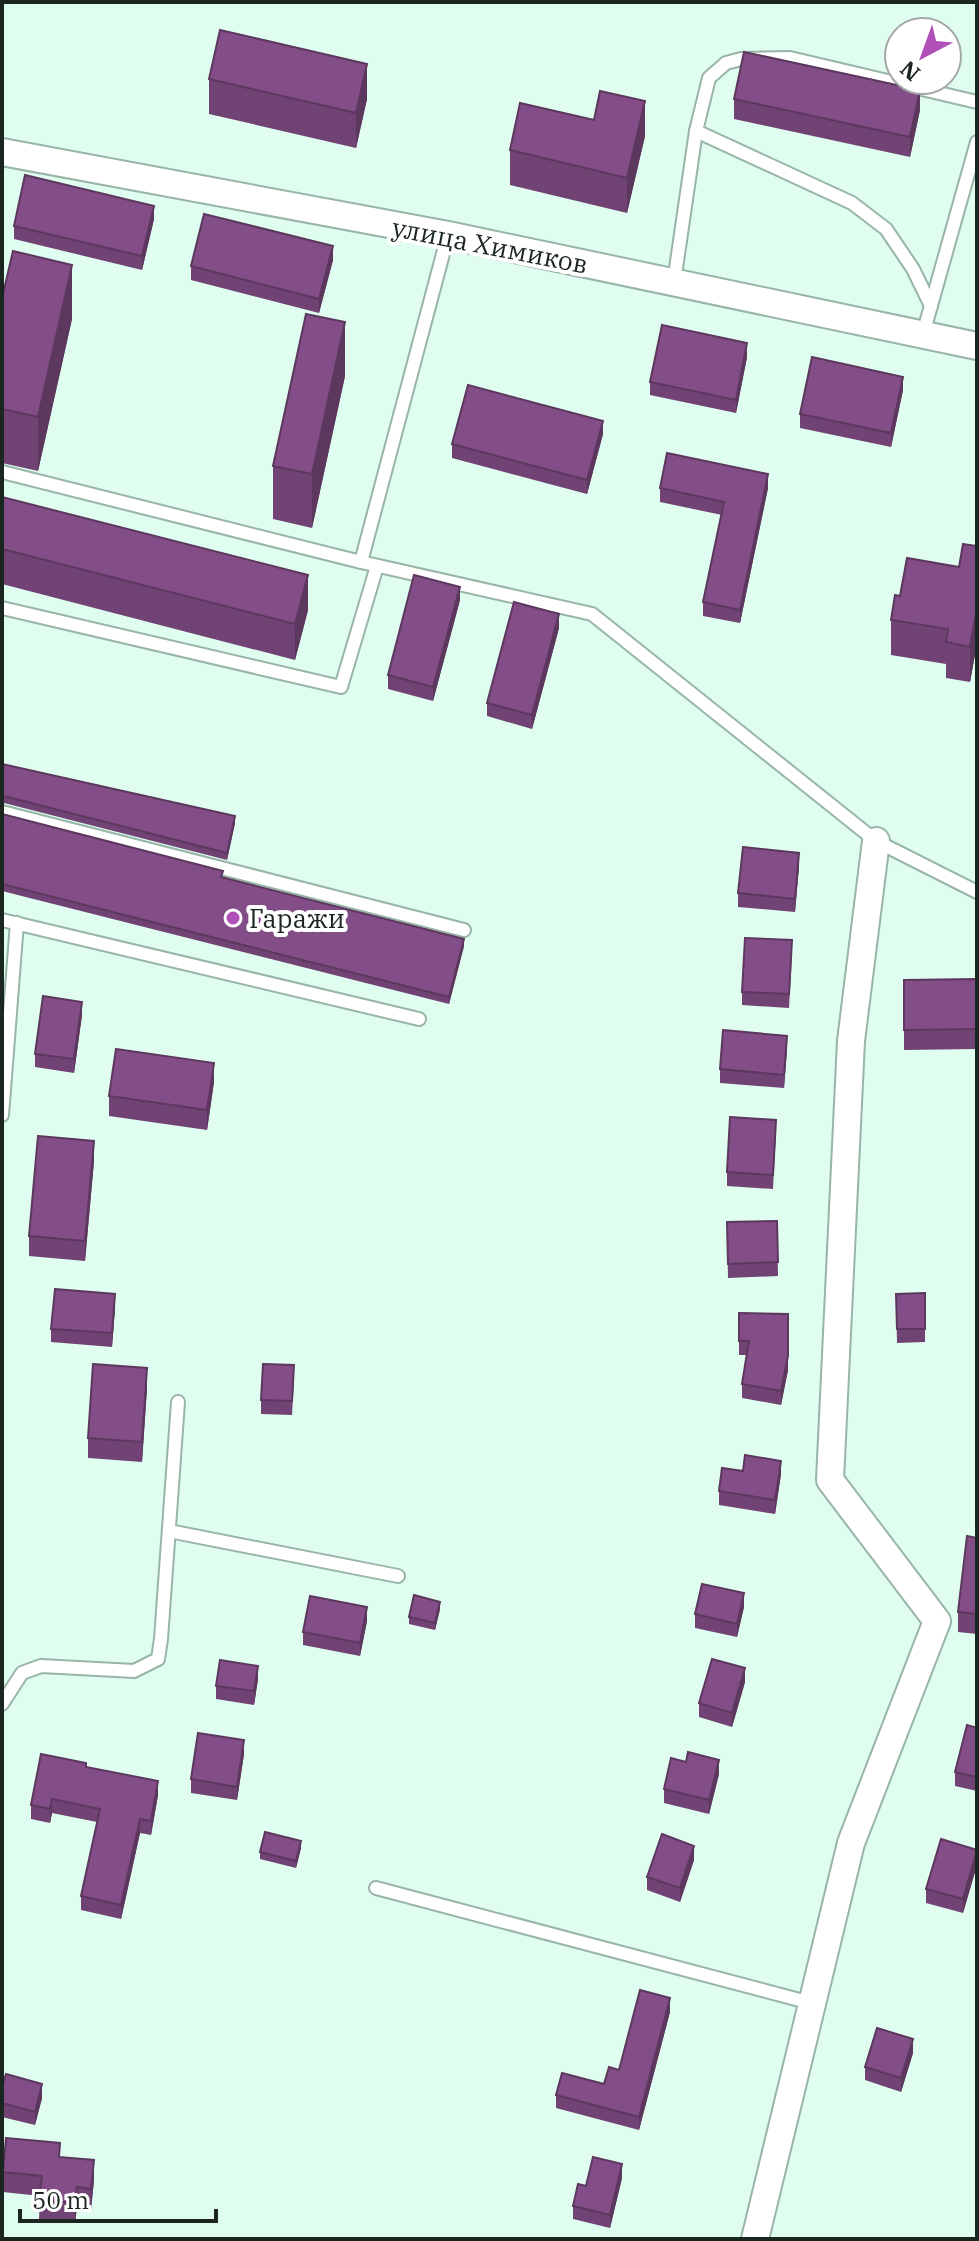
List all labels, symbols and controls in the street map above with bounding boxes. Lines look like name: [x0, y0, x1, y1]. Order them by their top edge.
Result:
north arrow: [883, 16, 963, 96]
text: N: [893, 55, 926, 88]
street label: улица Химиков: [389, 209, 591, 281]
place label: Гаражи: [249, 901, 345, 935]
marker: Гаражи: [224, 909, 242, 927]
scale bar: [20, 2173, 216, 2223]
text: 50 m: [32, 2184, 89, 2216]

